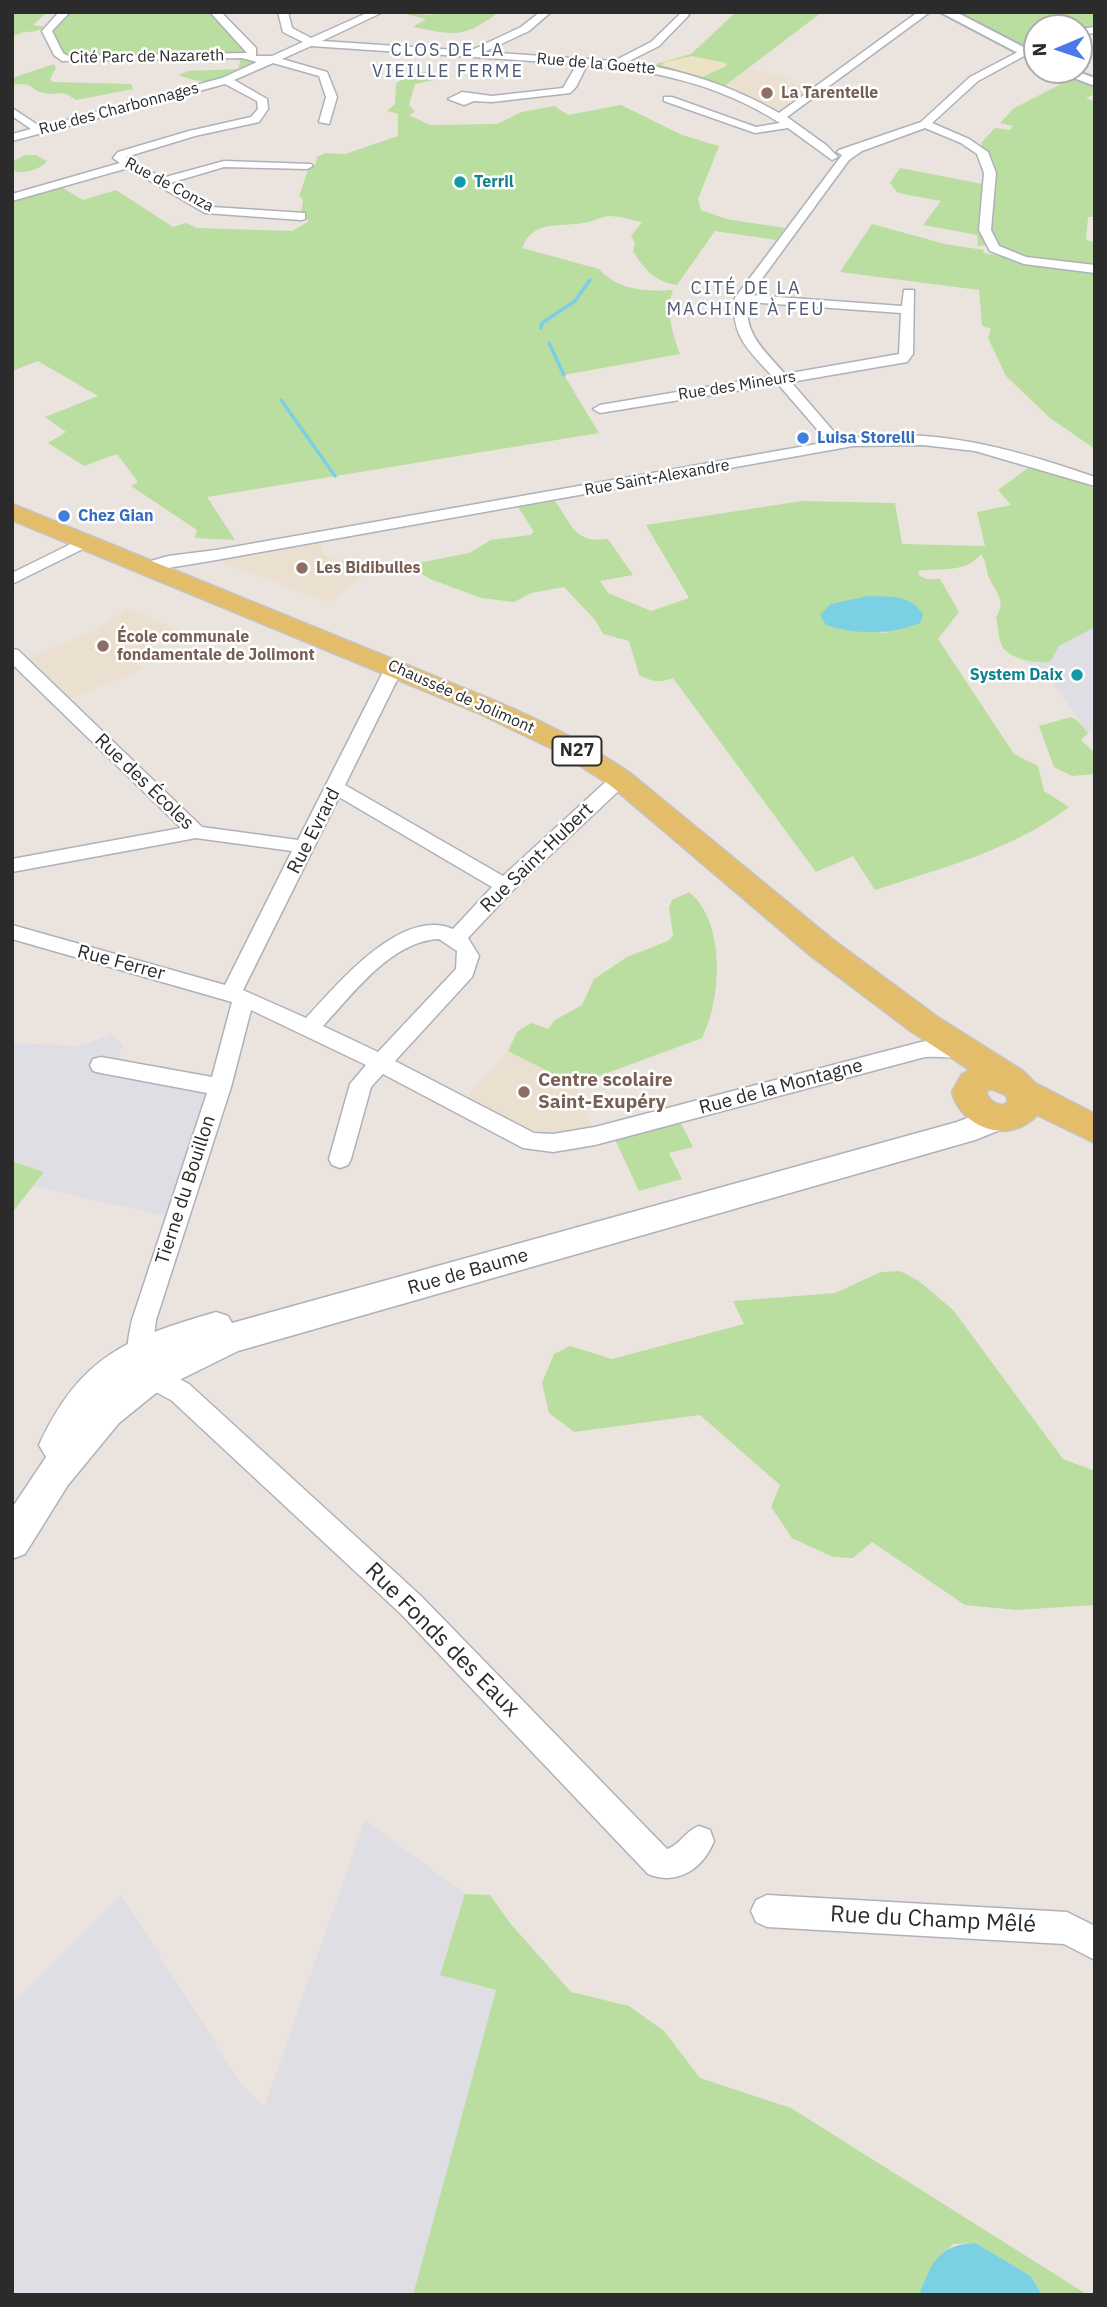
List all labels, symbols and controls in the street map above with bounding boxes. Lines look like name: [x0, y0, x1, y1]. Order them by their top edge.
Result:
north arrow: [1023, 14, 1093, 84]
district label: CLOS DE LA VIEILLE FERME: [374, 40, 522, 82]
text: N: [1027, 42, 1051, 57]
street label: Cité Parc de Nazareth: [70, 46, 224, 68]
street label: Rue de la Goette: [536, 49, 656, 79]
street label: Rue des Charbonnages: [37, 78, 201, 140]
place label: La Tarentelle: [781, 83, 878, 103]
marker: La Tarentelle: [759, 85, 775, 101]
street label: Rue de Conza: [121, 154, 217, 216]
place label: Terril: [474, 172, 514, 192]
marker: Terril: [452, 174, 468, 190]
district label: CITÉ DE LA MACHINE À FEU: [668, 278, 824, 320]
street label: Rue des Mineurs: [677, 367, 797, 405]
place label: Luisa Storelli: [817, 428, 915, 448]
marker: Luisa Storelli: [795, 430, 811, 446]
street label: Rue Saint-Alexandre: [583, 456, 731, 500]
place label: Chez Gian: [78, 506, 154, 526]
marker: Chez Gian: [56, 508, 72, 524]
place label: Les Bidibulles: [316, 558, 421, 578]
marker: Les Bidibulles: [294, 560, 310, 576]
place label: École communale fondamentale de Jolimont: [117, 627, 315, 665]
marker: École communale fondamentale de Jolimont: [95, 638, 111, 654]
street label: Chaussée de Jolimont: [385, 656, 537, 738]
place label: System Daix: [970, 665, 1063, 685]
marker: System Daix: [1069, 667, 1085, 683]
street label: Rue des Écoles: [90, 729, 198, 835]
road number: N27: [552, 736, 602, 766]
street label: Rue Evrard: [283, 784, 345, 878]
street label: Rue Saint-Hubert: [476, 798, 598, 918]
street label: Rue Ferrer: [75, 940, 167, 986]
street label: Rue de la Montagne: [697, 1054, 865, 1120]
place label: Centre scolaire Saint-Exupéry: [538, 1070, 673, 1114]
marker: Centre scolaire Saint-Exupéry: [516, 1084, 532, 1100]
street label: Tierne du Bouillon: [151, 1113, 221, 1267]
street label: Rue de Baume: [405, 1244, 531, 1300]
street label: Rue Fonds des Eaux: [359, 1557, 525, 1723]
street label: Rue du Champ Mêlé: [829, 1901, 1037, 1939]

